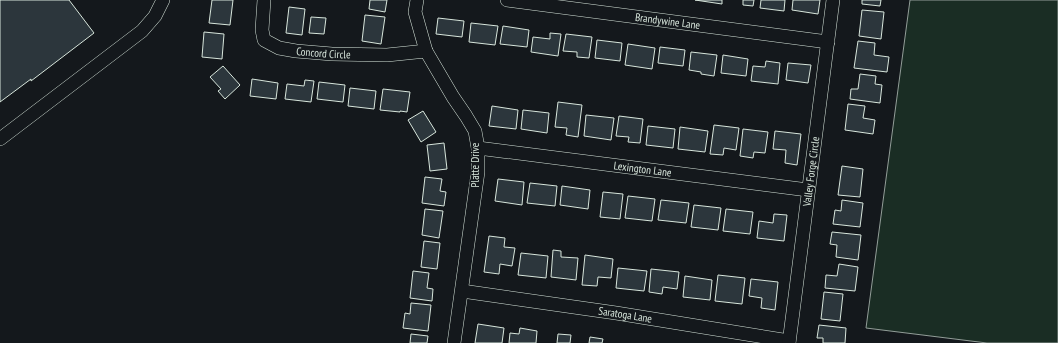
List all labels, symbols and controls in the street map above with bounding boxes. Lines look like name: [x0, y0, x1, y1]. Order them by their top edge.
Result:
street label: Brandywine Lane: [634, 10, 701, 32]
street label: Concord Circle: [296, 44, 351, 61]
street label: Valley Forge Circle: [799, 135, 822, 208]
street label: Platte Drive: [468, 142, 482, 187]
street label: Lexington Lane: [613, 158, 673, 180]
street label: Saratoga Lane: [598, 304, 654, 326]

